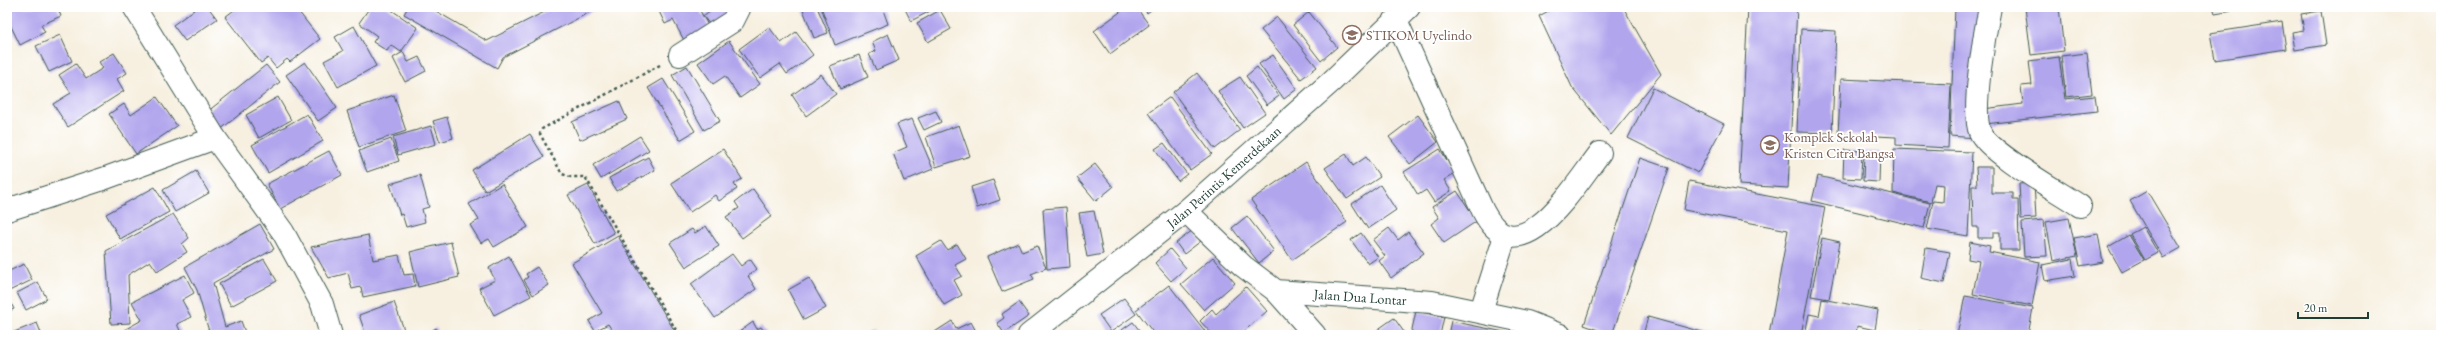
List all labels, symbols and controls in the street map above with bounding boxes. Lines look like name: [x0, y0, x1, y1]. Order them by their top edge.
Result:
school or university icon: STIKOM Uyelindo: [1341, 24, 1363, 46]
place label: STIKOM Uyelindo: [1366, 26, 1472, 44]
street label: Jalan Perintis Kemerdekaan: [1162, 121, 1285, 233]
place label: Komplek Sekolah Kristen Citra Bangsa: [1784, 128, 1895, 162]
school or university icon: Komplek Sekolah Kristen Citra Bangsa: [1759, 134, 1781, 156]
street label: Jalan Dua Lontar: [1312, 285, 1408, 309]
scale bar: [2298, 294, 2368, 320]
text: 20 m: [2304, 300, 2328, 316]

